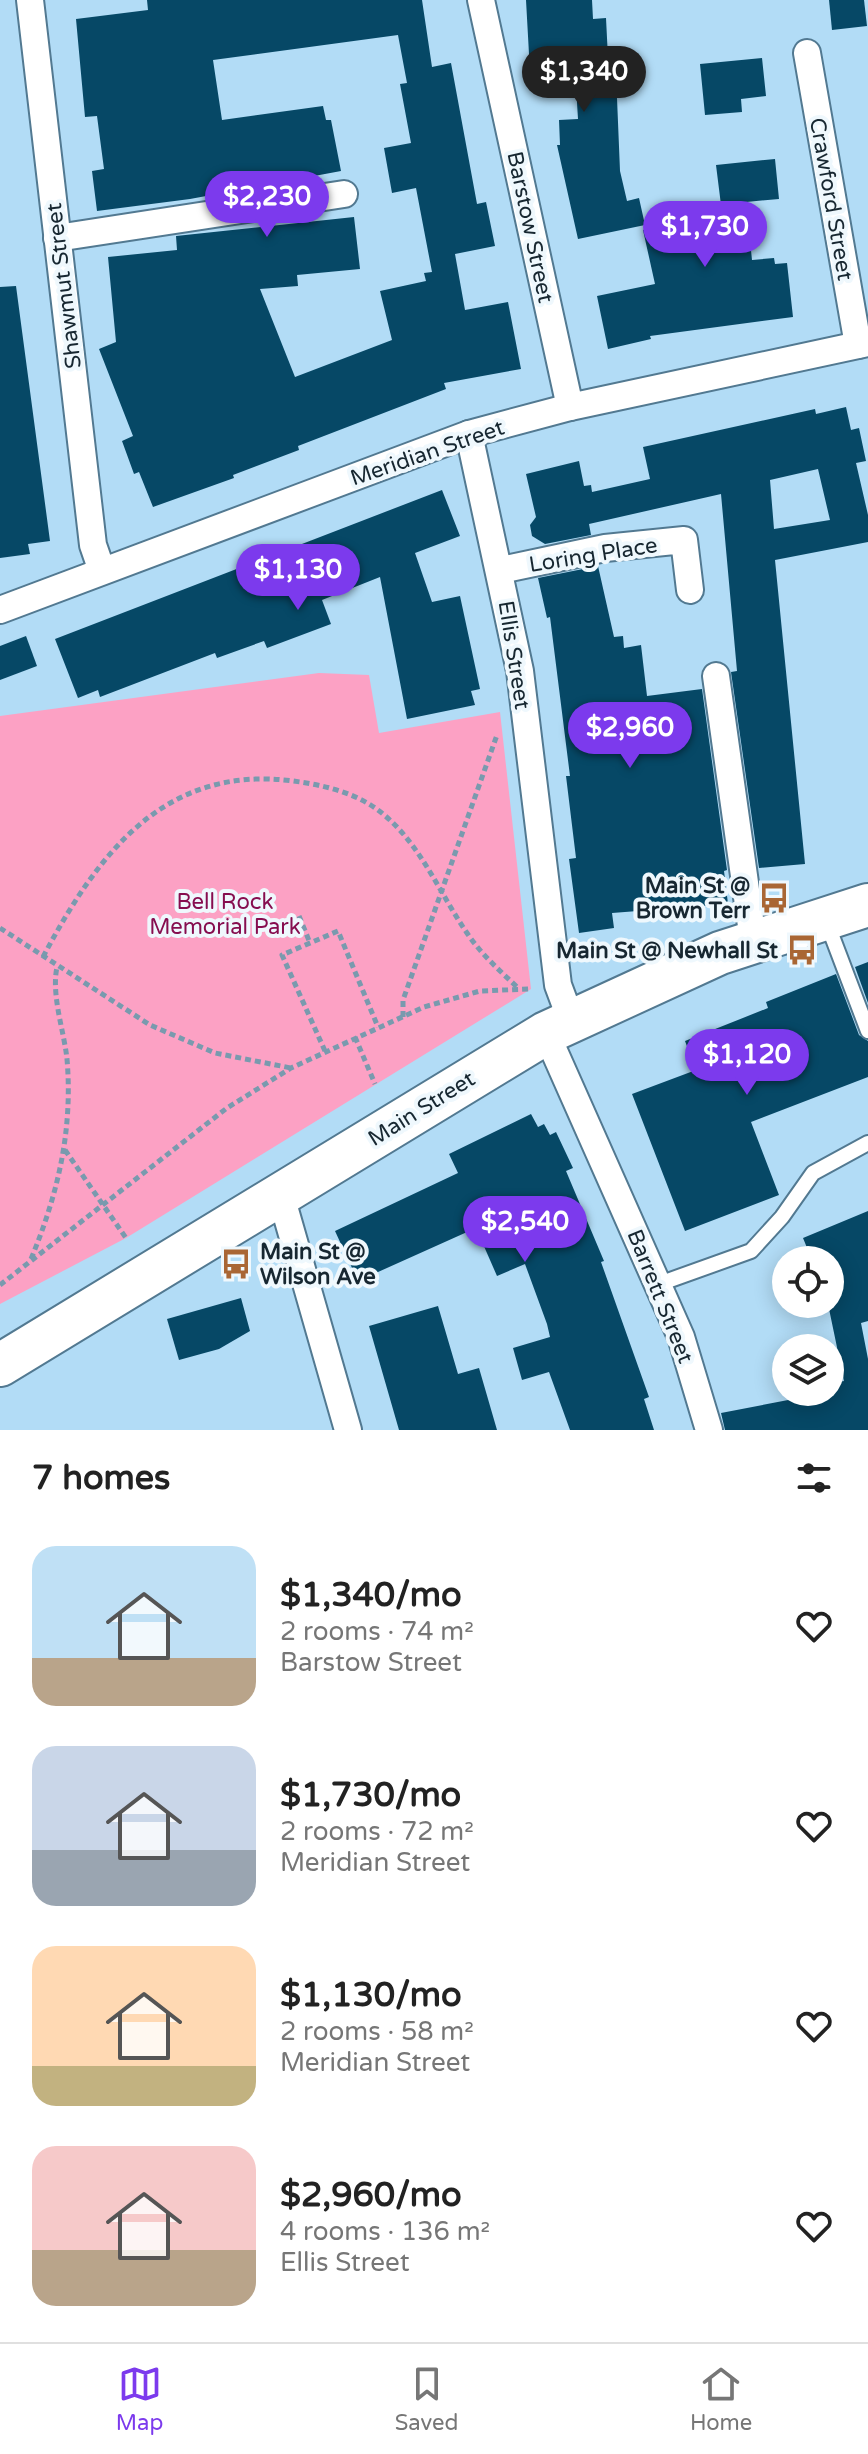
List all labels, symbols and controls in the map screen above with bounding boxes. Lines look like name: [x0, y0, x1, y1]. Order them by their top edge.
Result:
pin: $1,340: [519, 46, 649, 114]
text: $1,340: [540, 56, 628, 87]
street label: Crawford Street: [804, 116, 858, 283]
street label: Barstow Street: [501, 149, 559, 305]
pin: $2,230: [202, 171, 332, 239]
text: $2,230: [223, 181, 311, 212]
street label: Shawmut Street: [41, 201, 87, 370]
pin: $1,730: [640, 201, 770, 269]
text: $1,730: [661, 211, 749, 242]
street label: Meridian Street: [347, 414, 508, 491]
street label: Loring Place: [527, 532, 659, 578]
pin: $1,130: [233, 544, 363, 612]
text: $1,130: [254, 554, 342, 585]
street label: Ellis Street: [493, 599, 535, 711]
pin: $2,960: [565, 702, 695, 770]
text: $2,960: [586, 712, 674, 743]
place label: Main St @ Brown Terr: [636, 873, 751, 924]
bus stop icon: Main St @ Brown Terr: [757, 881, 791, 915]
park label: Bell Rock Memorial Park: [149, 889, 301, 940]
bus stop icon: Main St @ Newhall St: [785, 933, 819, 967]
place label: Main St @ Newhall St: [556, 938, 779, 964]
pin: $1,120: [682, 1029, 812, 1097]
text: $1,120: [703, 1039, 791, 1070]
street label: Main Street: [363, 1066, 480, 1152]
pin: $2,540: [460, 1196, 590, 1264]
text: $2,540: [481, 1206, 569, 1237]
street label: Barrett Street: [621, 1226, 699, 1367]
place label: Main St @ Wilson Ave: [260, 1239, 376, 1290]
map controls: [772, 1246, 844, 1406]
button: locate: [772, 1246, 844, 1318]
bus stop icon: Main St @ Wilson Ave: [219, 1247, 253, 1281]
button: layers: [772, 1334, 844, 1406]
icon: filters: [792, 1456, 836, 1500]
text: 7 homes: [32, 1458, 170, 1499]
text: $1,340/mo: [280, 1575, 462, 1616]
icon: home: [96, 1578, 192, 1674]
icon: heart: [792, 1604, 836, 1648]
text: 2 rooms · 74 m²: [280, 1616, 474, 1647]
text: Barstow Street: [280, 1647, 462, 1678]
text: $1,730/mo: [280, 1775, 461, 1816]
icon: home: [96, 1778, 192, 1874]
icon: heart: [792, 1804, 836, 1848]
text: 2 rooms · 72 m²: [280, 1816, 474, 1847]
text: Meridian Street: [280, 1847, 470, 1878]
text: $1,130/mo: [280, 1975, 462, 2016]
icon: home: [96, 1978, 192, 2074]
icon: heart: [792, 2004, 836, 2048]
text: 2 rooms · 58 m²: [280, 2016, 474, 2047]
text: Meridian Street: [280, 2047, 470, 2078]
text: $2,960/mo: [280, 2175, 462, 2216]
icon: home: [96, 2178, 192, 2274]
icon: heart: [792, 2204, 836, 2248]
text: 4 rooms · 136 m²: [280, 2216, 490, 2247]
text: Ellis Street: [280, 2247, 410, 2278]
tab: Map: [116, 2362, 163, 2436]
tab: Saved: [395, 2362, 458, 2436]
tab: Home: [690, 2362, 752, 2436]

